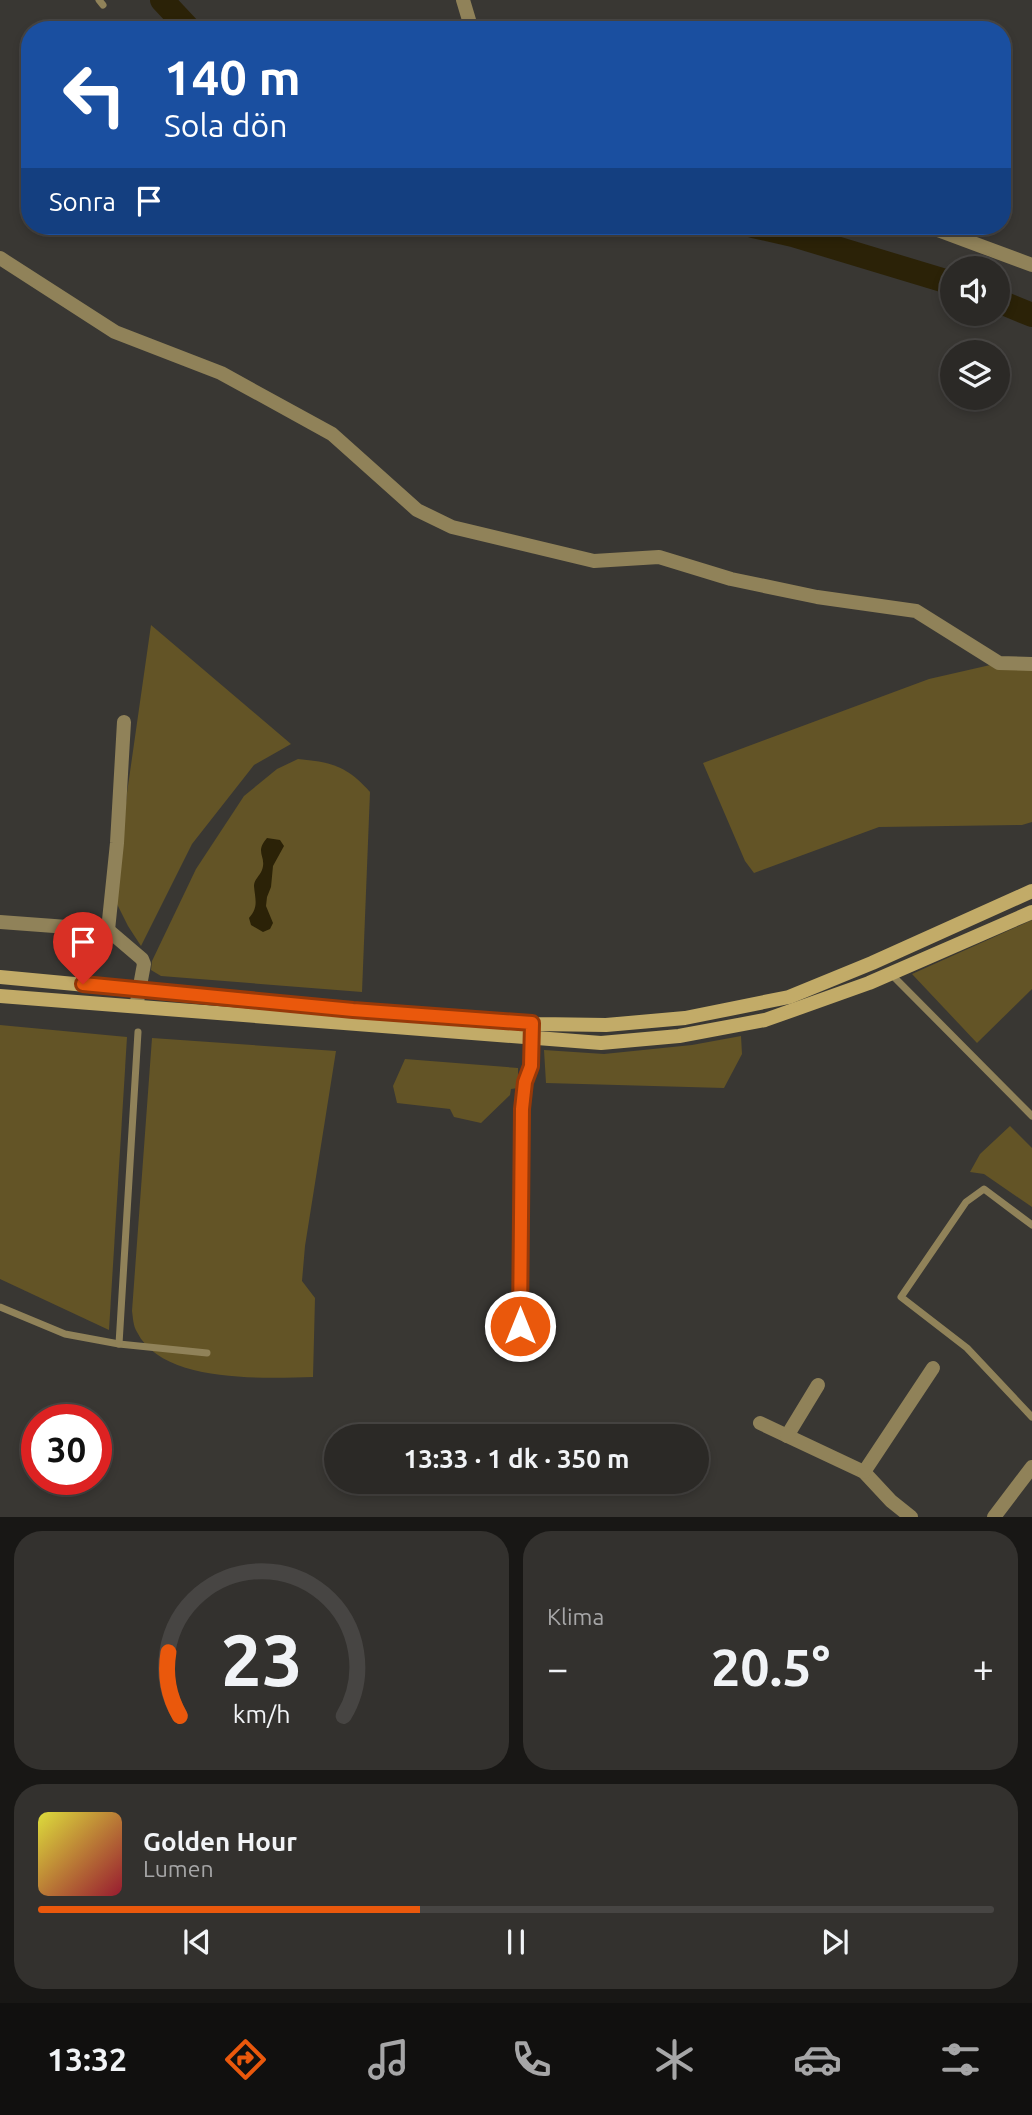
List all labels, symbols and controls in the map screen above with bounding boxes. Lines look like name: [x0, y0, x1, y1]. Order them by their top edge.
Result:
icon: left: [49, 49, 140, 140]
text: 140 m: [164, 49, 301, 104]
text: Sola dön: [164, 107, 287, 143]
icon: arrive: [130, 182, 168, 220]
text: Sonra: [49, 187, 116, 216]
map controls: [940, 256, 1010, 410]
button: sound: [940, 256, 1010, 326]
button: layers: [940, 340, 1010, 410]
pin: [53, 912, 113, 984]
icon: arrive: [64, 923, 102, 961]
position arrow: [483, 1289, 557, 1363]
speed limit sign: 30: [21, 1404, 112, 1495]
text: 13:33 · 1 dk · 350 m: [403, 1444, 630, 1473]
text: Klima: [547, 1604, 604, 1629]
text: 23: [220, 1619, 303, 1701]
text: 20.5°: [711, 1638, 830, 1696]
text: −: [547, 1647, 568, 1689]
text: +: [973, 1647, 994, 1689]
text: km/h: [233, 1700, 290, 1728]
text: Golden Hour: [143, 1827, 297, 1856]
text: Lumen: [143, 1856, 214, 1881]
icon: previous: [178, 1923, 216, 1961]
icon: pause: [497, 1923, 535, 1961]
icon: next: [816, 1923, 854, 1961]
icon: directions: [221, 2035, 270, 2084]
icon: music: [364, 2035, 413, 2084]
icon: phone: [507, 2035, 556, 2084]
icon: climate: [650, 2035, 699, 2084]
icon: car: [793, 2035, 842, 2084]
icon: filters: [936, 2035, 985, 2084]
text: 13:32: [47, 2041, 127, 2077]

